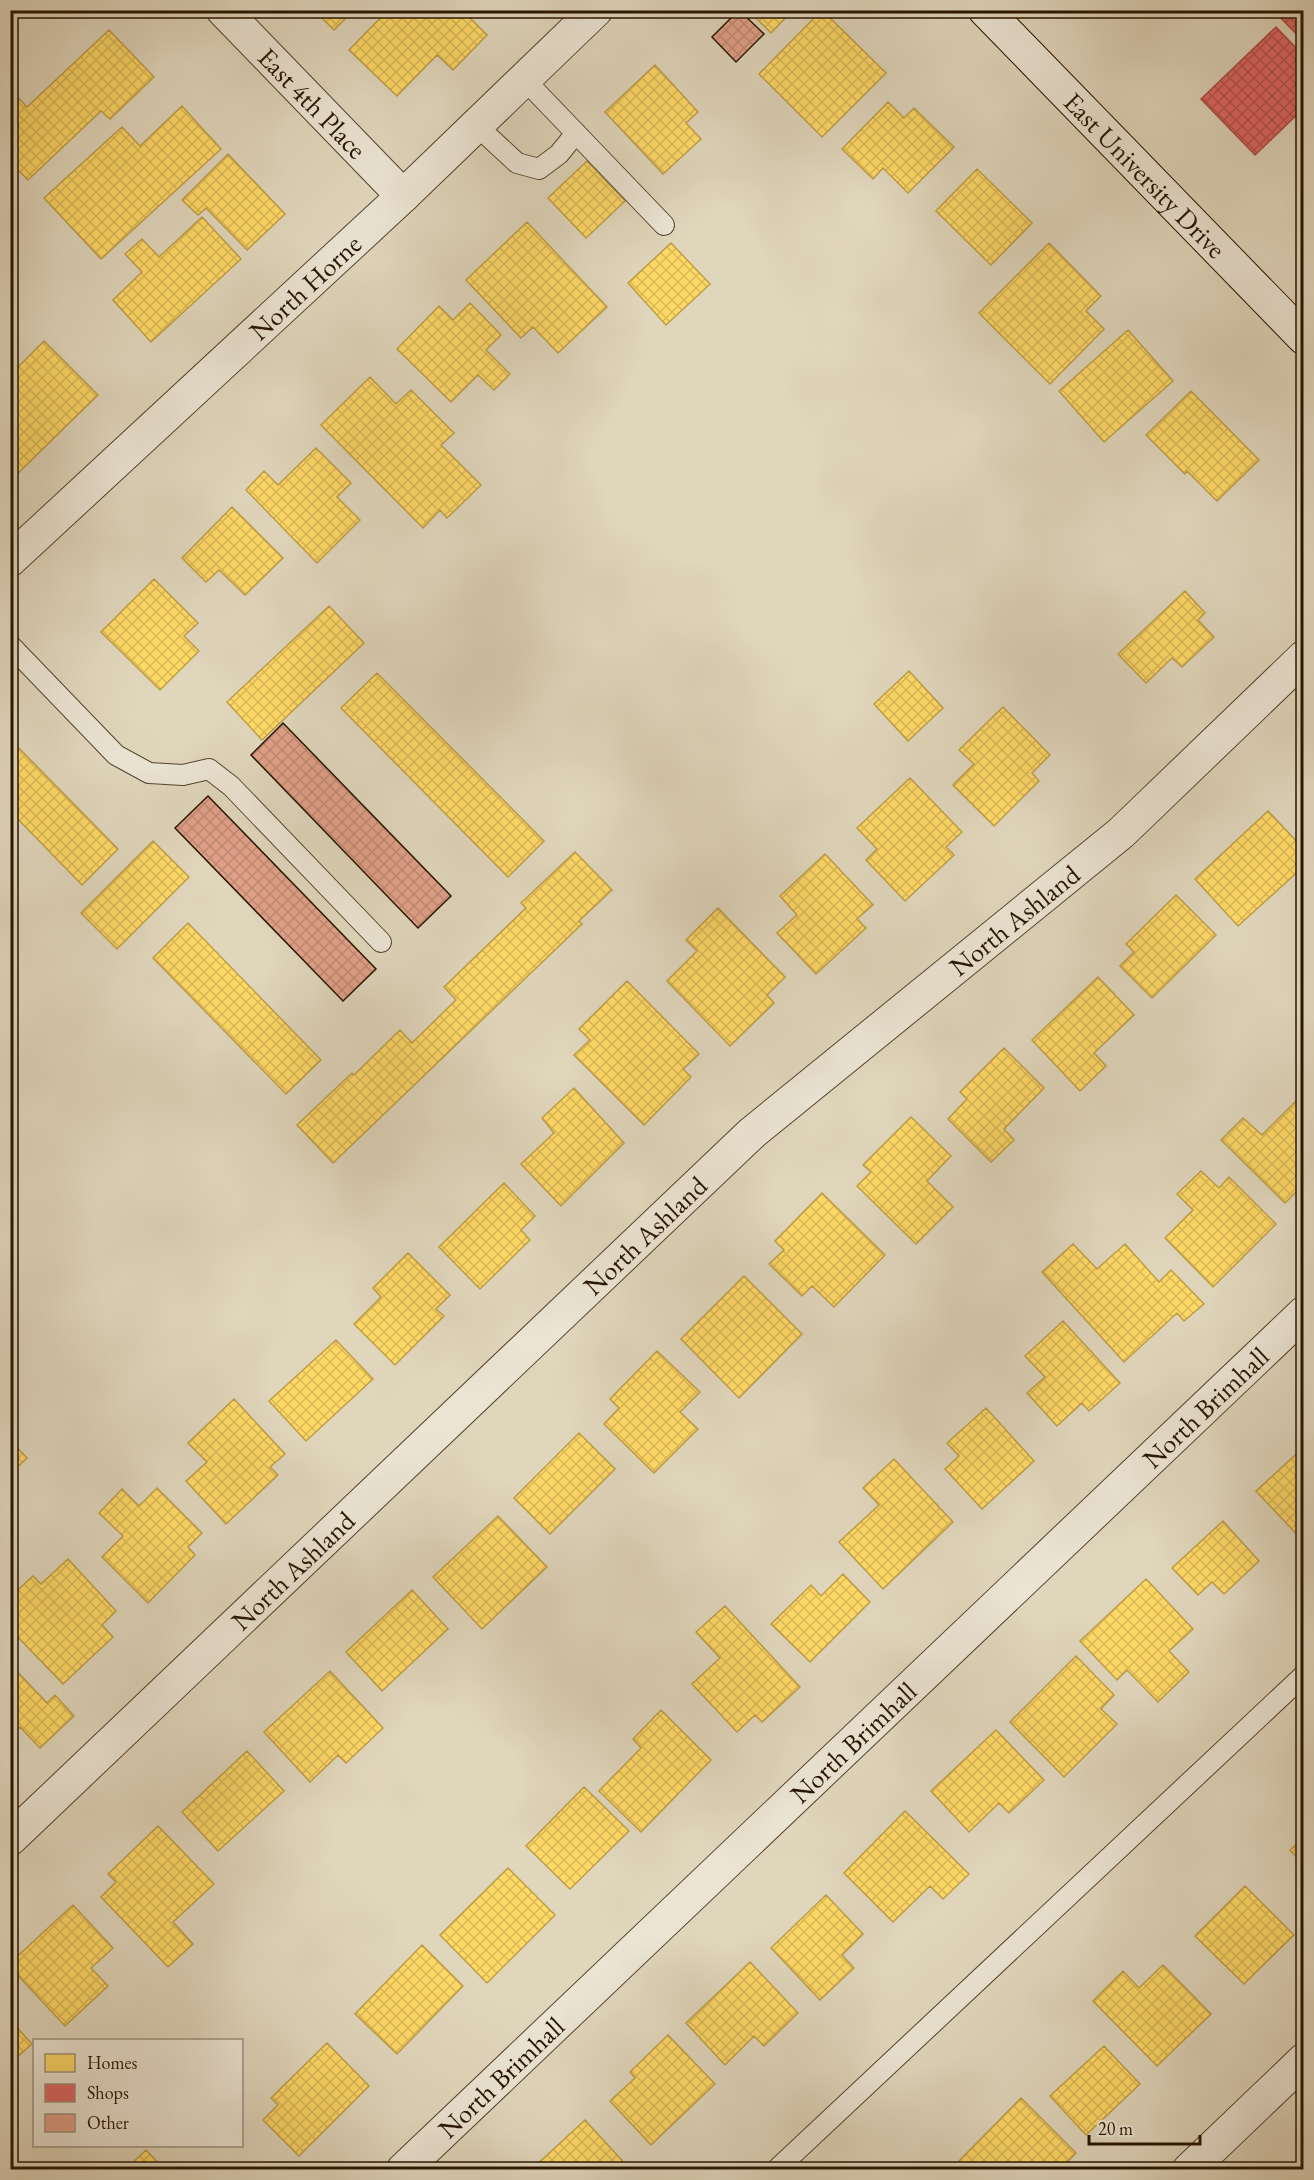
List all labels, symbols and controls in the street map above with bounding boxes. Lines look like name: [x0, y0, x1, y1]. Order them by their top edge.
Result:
street label: East 4th Place: [251, 40, 375, 166]
street label: East University Drive: [1057, 84, 1234, 265]
street label: North Horne: [241, 226, 368, 347]
street label: North Ashland: [942, 856, 1087, 983]
street label: North Ashland: [575, 1168, 714, 1302]
street label: North Brimhall: [1134, 1339, 1276, 1475]
street label: North Ashland: [223, 1503, 362, 1637]
street label: North Brimhall: [782, 1674, 924, 1810]
street label: North Brimhall: [430, 2009, 571, 2145]
legend: [33, 2039, 243, 2147]
text: Homes: [87, 2051, 138, 2074]
text: Shops: [87, 2081, 129, 2104]
scale bar: [1089, 2108, 1200, 2146]
text: Other: [87, 2111, 129, 2134]
text: 20 m: [1098, 2117, 1133, 2140]

